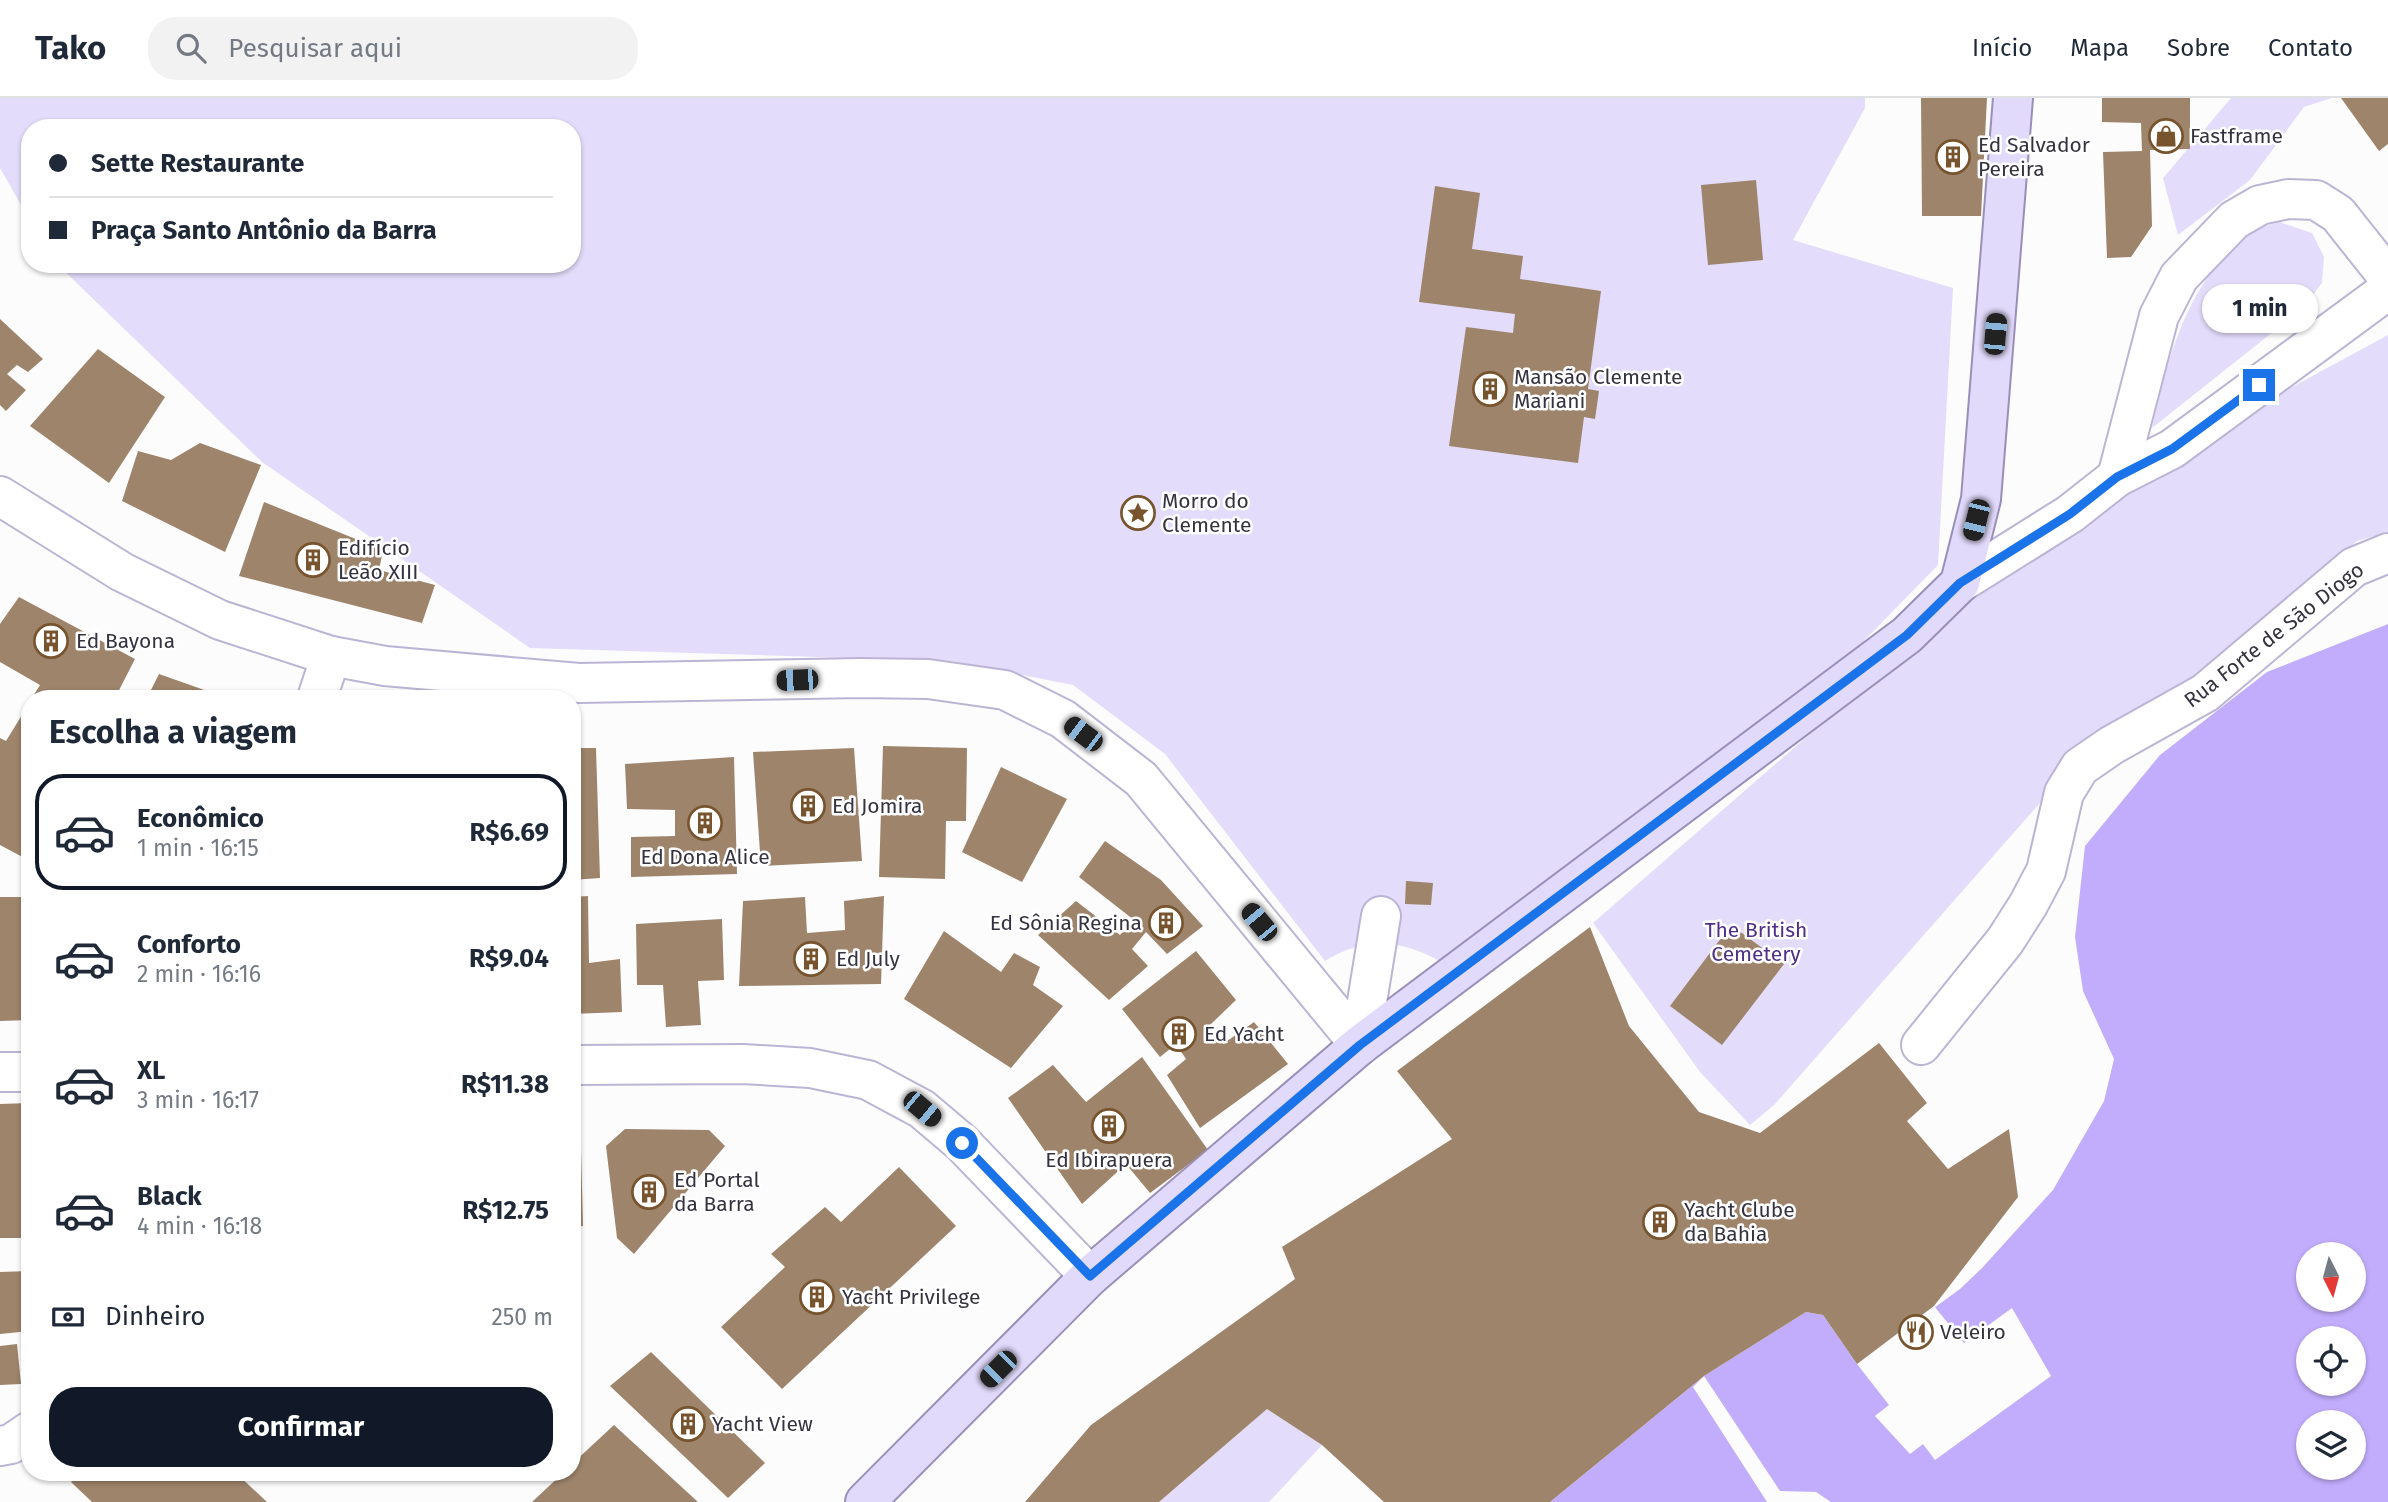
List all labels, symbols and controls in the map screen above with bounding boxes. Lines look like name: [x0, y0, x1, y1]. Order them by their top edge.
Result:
search box: [148, 17, 638, 80]
text: Tako: [35, 28, 106, 68]
icon: search: [172, 29, 210, 67]
text: Pesquisar aqui: [228, 33, 402, 64]
text: Início: [1972, 34, 2032, 62]
text: Mapa: [2070, 34, 2129, 62]
text: Sobre: [2167, 34, 2230, 62]
text: Contato: [2268, 34, 2353, 62]
shop icon: Fastframe: [2147, 117, 2185, 155]
place label: Fastframe: [2190, 123, 2283, 149]
place label: Ed Salvador Pereira: [1978, 132, 2090, 182]
building icon: Ed Salvador Pereira: [1934, 138, 1972, 176]
text: Sette Restaurante: [91, 148, 304, 179]
text: Praça Santo Antônio da Barra: [91, 215, 437, 246]
callout: 1 min: [2201, 284, 2317, 332]
text: 1 min: [2232, 294, 2288, 322]
car: [1983, 312, 2008, 356]
place label: Mansão Clemente Mariani: [1514, 364, 1682, 414]
route end: [2243, 369, 2275, 401]
building icon: Mansão Clemente Mariani: [1471, 370, 1509, 408]
place label: Morro do Clemente: [1162, 488, 1252, 538]
place icon: Morro do Clemente: [1119, 494, 1157, 532]
car: [1961, 497, 1992, 543]
place label: Edifício Leão XIII: [338, 535, 418, 585]
building icon: Edifício Leão XIII: [294, 541, 332, 579]
street label: Rua Forte de São Diogo: [2179, 557, 2369, 713]
building icon: Ed Bayona: [32, 622, 70, 660]
place label: Ed Bayona: [76, 628, 175, 654]
car: [776, 669, 819, 691]
text: Escolha a viagem: [49, 713, 297, 751]
car: [1060, 713, 1107, 755]
building icon: Ed Jomira: [789, 787, 827, 825]
place label: Ed Jomira: [832, 793, 922, 819]
icon: car: [53, 801, 116, 864]
text: Econômico: [137, 803, 264, 834]
building icon: Ed Dona Alice: [686, 804, 724, 842]
text: R$6.69: [469, 817, 549, 848]
text: 1 min · 16:15: [137, 834, 259, 862]
place label: Ed Dona Alice: [640, 844, 770, 870]
car: [1238, 899, 1281, 945]
building icon: Ed Sônia Regina: [1147, 904, 1185, 942]
place label: Ed Sônia Regina: [990, 910, 1142, 936]
park label: The British Cemetery: [1705, 917, 1807, 967]
icon: car: [53, 927, 116, 990]
text: Conforto: [137, 929, 241, 960]
building icon: Ed July: [792, 940, 830, 978]
text: R$9.04: [469, 943, 549, 974]
place label: Ed July: [836, 946, 901, 972]
text: 2 min · 16:16: [137, 960, 261, 988]
building icon: Ed Yacht: [1160, 1015, 1198, 1053]
place label: Ed Yacht: [1204, 1021, 1285, 1047]
icon: car: [53, 1053, 116, 1116]
text: XL: [137, 1055, 165, 1086]
text: R$11.38: [461, 1069, 549, 1100]
text: 3 min · 16:17: [137, 1086, 259, 1114]
car: [900, 1087, 945, 1131]
building icon: Ed Ibirapuera: [1090, 1107, 1128, 1145]
route start: [946, 1127, 978, 1159]
place label: Ed Ibirapuera: [1045, 1147, 1173, 1173]
place label: Ed Portal da Barra: [674, 1167, 760, 1217]
building icon: Ed Portal da Barra: [630, 1173, 668, 1211]
icon: car: [53, 1179, 116, 1242]
text: Black: [137, 1181, 202, 1212]
text: R$12.75: [462, 1195, 549, 1226]
place label: Yacht Clube da Bahia: [1684, 1197, 1795, 1247]
building icon: Yacht Clube da Bahia: [1641, 1203, 1679, 1241]
text: 4 min · 16:18: [137, 1212, 262, 1240]
north arrow: [2296, 1242, 2366, 1312]
map controls: [2296, 1242, 2366, 1480]
building icon: Yacht Privilege: [798, 1278, 836, 1316]
place label: Yacht Privilege: [842, 1284, 980, 1310]
icon: cash: [49, 1298, 87, 1336]
text: Dinheiro: [105, 1301, 206, 1332]
text: 250 m: [491, 1303, 553, 1331]
restaurant icon: Veleiro: [1897, 1313, 1935, 1351]
place label: Veleiro: [1940, 1319, 2006, 1345]
button: locate: [2296, 1326, 2366, 1396]
car: [976, 1347, 1021, 1391]
button: Confirmar: [49, 1387, 553, 1467]
building icon: Yacht View: [669, 1405, 707, 1443]
button: layers: [2296, 1410, 2366, 1480]
place label: Yacht View: [712, 1411, 813, 1437]

